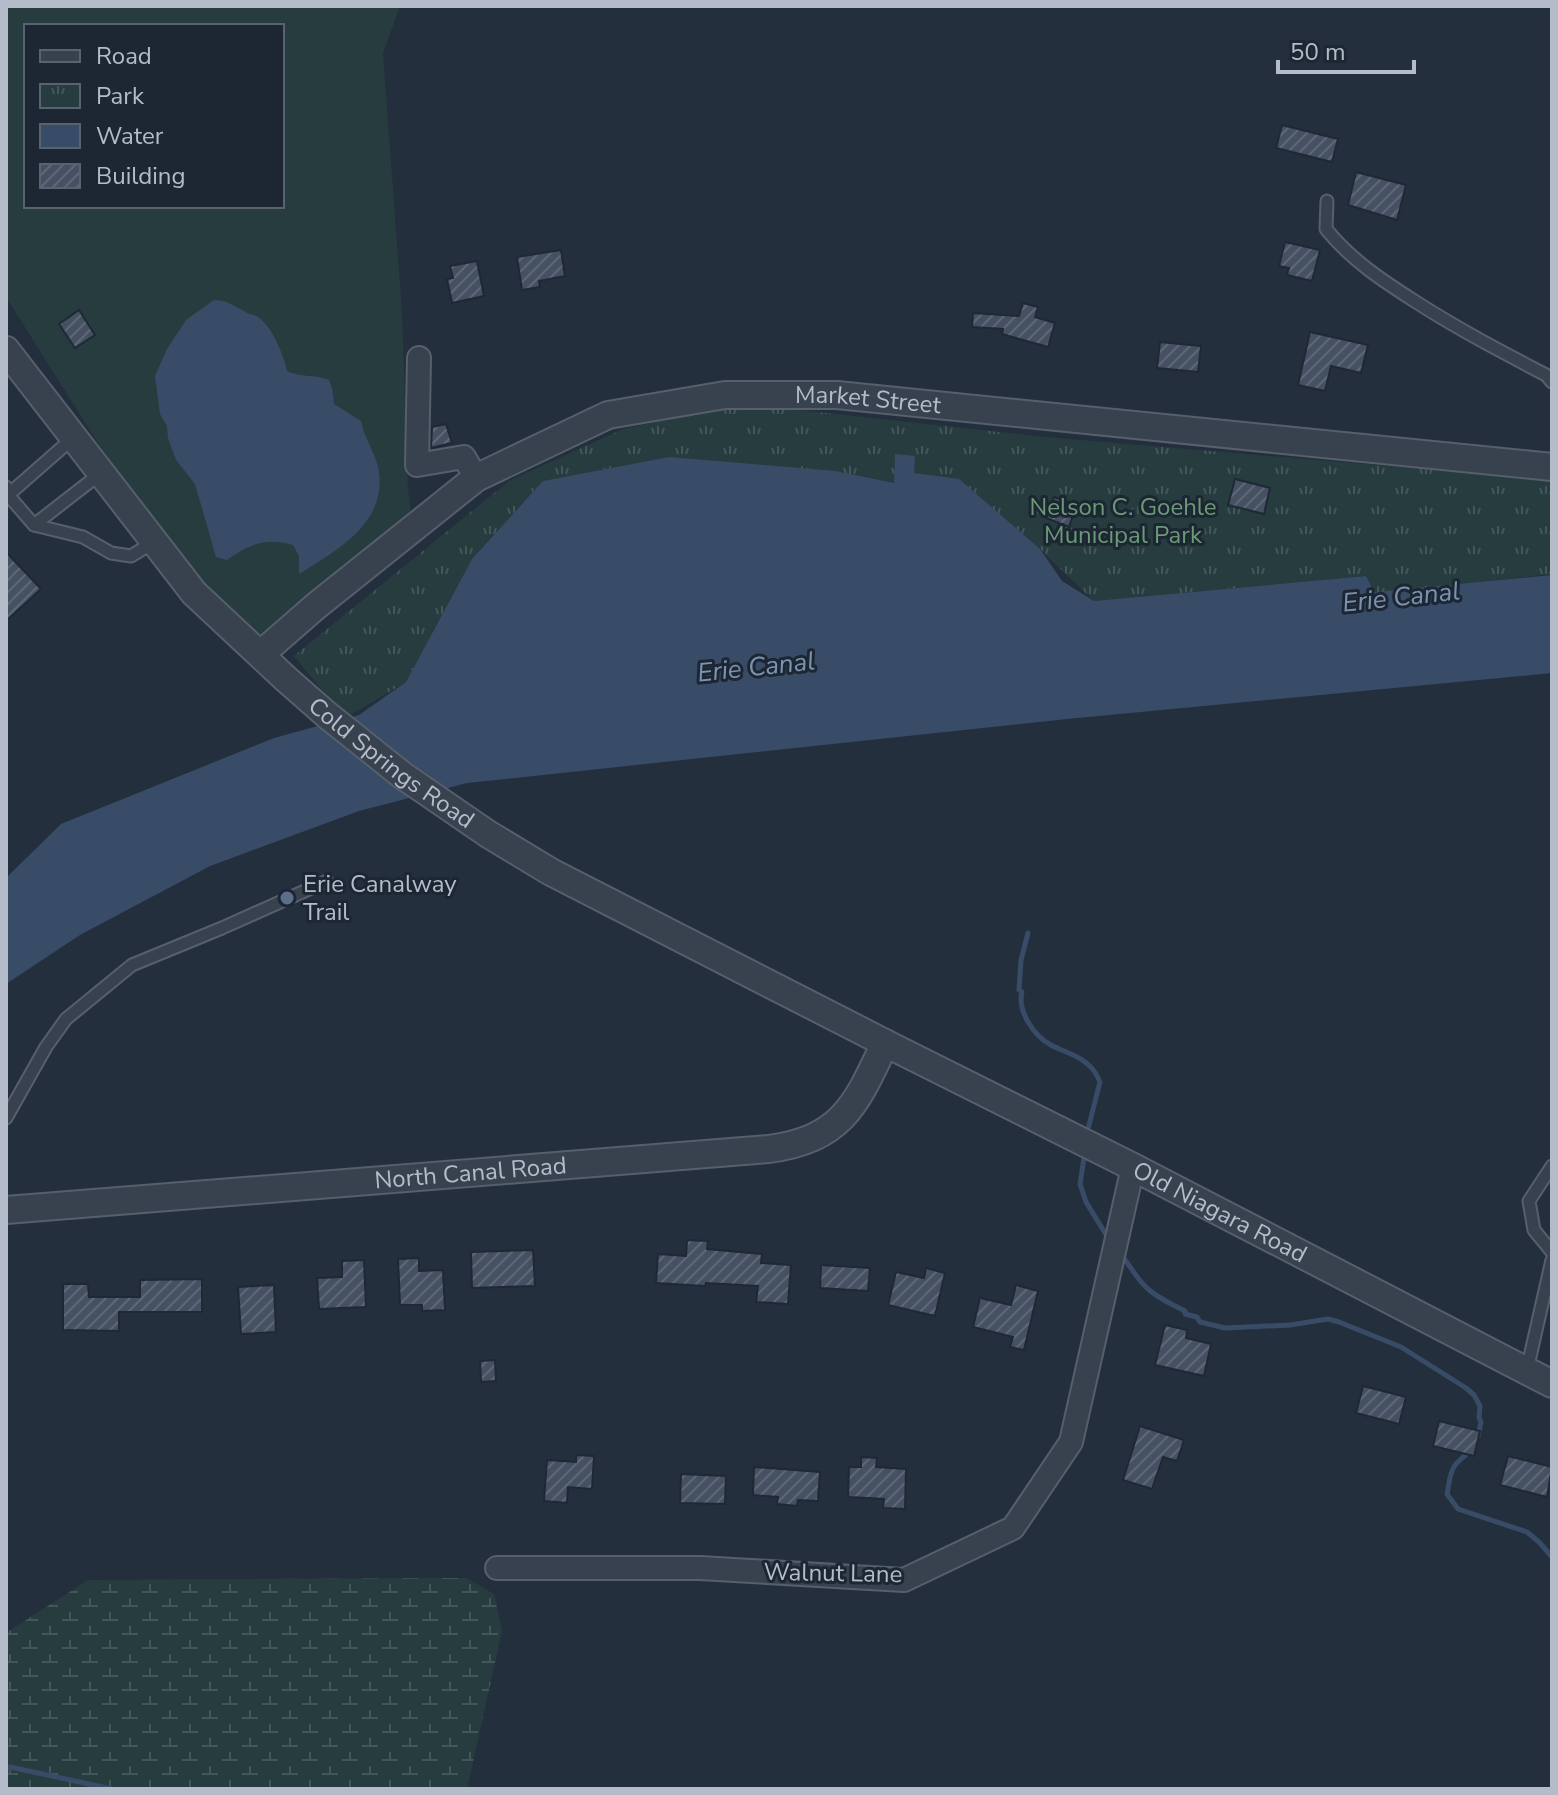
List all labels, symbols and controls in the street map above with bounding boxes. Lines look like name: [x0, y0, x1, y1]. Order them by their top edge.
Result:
legend: [24, 24, 284, 208]
scale bar: [1278, 24, 1414, 74]
text: 50 m: [1290, 36, 1346, 68]
text: Road: [96, 40, 152, 72]
text: Park: [96, 80, 145, 112]
text: Water: [96, 120, 164, 152]
text: Building: [96, 160, 186, 192]
street label: Market Street: [795, 379, 943, 421]
park label: Nelson C. Goehle Municipal Park: [1029, 491, 1217, 551]
water label: Erie Canal: [1340, 573, 1462, 621]
water label: Erie Canal: [695, 643, 817, 691]
street label: Cold Springs Road: [302, 690, 481, 836]
place label: Erie Canalway Trail: [303, 868, 457, 928]
marker: Erie Canalway Trail: [278, 889, 296, 907]
street label: North Canal Road: [373, 1149, 568, 1196]
street label: Old Niagara Road: [1127, 1154, 1312, 1270]
street label: Walnut Lane: [763, 1556, 903, 1590]

